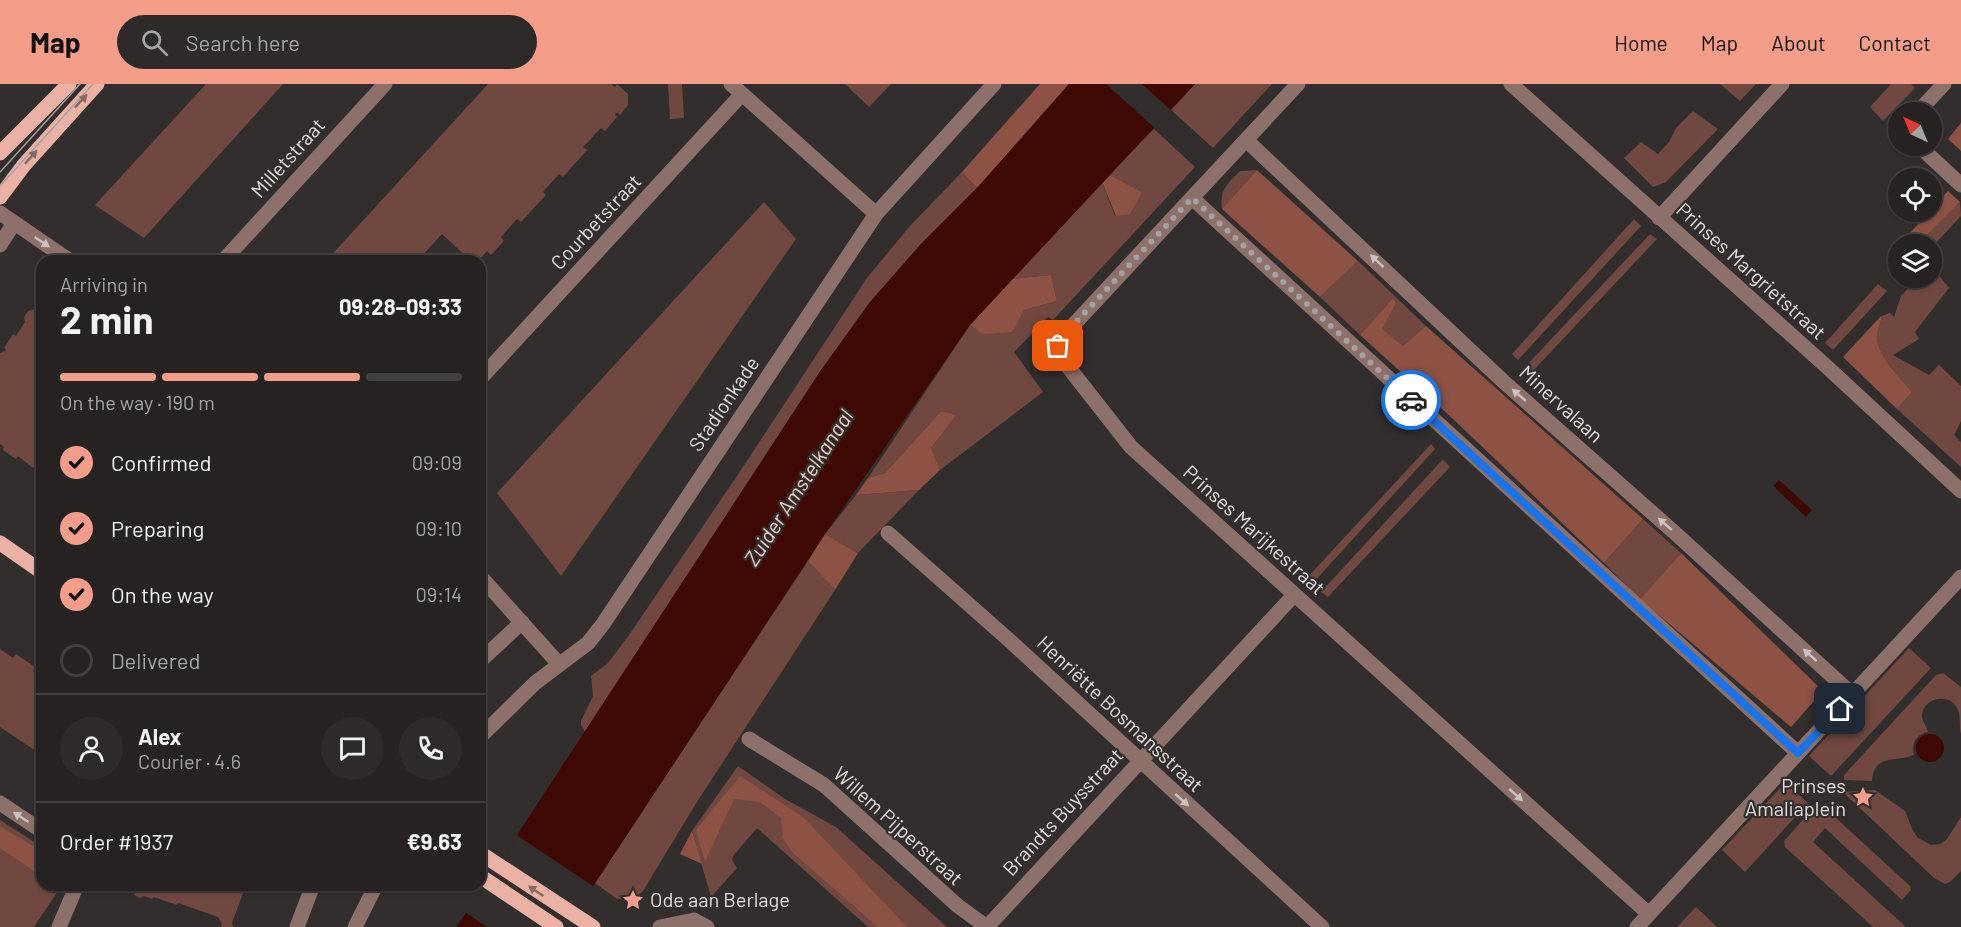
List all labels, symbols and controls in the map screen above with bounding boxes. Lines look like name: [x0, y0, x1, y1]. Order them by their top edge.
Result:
search box: [117, 15, 537, 69]
text: Map: [30, 25, 81, 59]
icon: search: [138, 26, 171, 59]
text: Search here: [186, 29, 300, 55]
text: Home: [1614, 30, 1668, 55]
text: Map: [1701, 30, 1738, 55]
text: About: [1771, 30, 1826, 55]
text: Contact: [1859, 30, 1931, 55]
one-way arrow: [74, 94, 88, 109]
north arrow: [1888, 102, 1942, 156]
map controls: [1888, 102, 1942, 288]
street label: Milletstraat: [245, 113, 329, 202]
one-way arrow: [24, 150, 37, 165]
button: locate: [1888, 168, 1942, 222]
street label: Courbetstraat: [545, 169, 645, 274]
street label: Prinses Margrietstraat: [1672, 197, 1831, 344]
button: layers: [1888, 234, 1942, 288]
one-way arrow: [34, 236, 50, 247]
one-way arrow: [1370, 254, 1385, 268]
text: Arriving in: [60, 272, 148, 296]
text: 09:28–09:33: [339, 293, 462, 319]
text: 2 min: [60, 295, 153, 342]
pin: [1032, 320, 1083, 371]
icon: bag: [1041, 329, 1074, 362]
street label: Stadionkade: [683, 352, 763, 455]
street label: Minervalaan: [1515, 360, 1608, 447]
courier: [1381, 370, 1441, 430]
icon: car: [1395, 384, 1428, 417]
one-way arrow: [1512, 389, 1527, 402]
text: On the way · 190 m: [60, 390, 215, 414]
water label: Zuider Amstelkanaal: [738, 404, 858, 570]
icon: check: [60, 446, 93, 479]
text: Confirmed: [111, 449, 211, 475]
text: 09:09: [412, 450, 462, 474]
street label: Prinses Marijkestraat: [1179, 459, 1330, 599]
icon: check: [60, 512, 93, 545]
text: Preparing: [111, 515, 204, 541]
text: 09:10: [415, 516, 462, 540]
one-way arrow: [1658, 518, 1673, 531]
icon: check: [60, 578, 93, 611]
text: On the way: [111, 581, 214, 607]
text: 09:14: [415, 582, 462, 606]
street label: Henriëtte Bosmansstraat: [1033, 630, 1209, 796]
text: Delivered: [111, 647, 200, 673]
one-way arrow: [1803, 649, 1818, 662]
pin: [1814, 683, 1865, 734]
icon: home: [1823, 692, 1856, 725]
button: person: [60, 717, 123, 780]
button: chat: [321, 717, 384, 780]
button: phone: [399, 717, 462, 780]
text: Alex: [138, 723, 181, 749]
street label: Brandts Buysstraat: [997, 743, 1127, 880]
text: Courier · 4.6: [138, 749, 241, 773]
street label: Willem Pijperstraat: [829, 761, 968, 890]
place label: Prinses Amaliaplein: [1745, 773, 1846, 820]
place icon: Prinses Amaliaplein: [1851, 785, 1875, 809]
one-way arrow: [1508, 788, 1523, 802]
one-way arrow: [1175, 793, 1190, 807]
one-way arrow: [13, 812, 29, 823]
text: Order #1937: [60, 828, 173, 854]
text: €9.63: [407, 828, 462, 854]
one-way arrow: [528, 885, 544, 897]
place label: Ode aan Berlage: [650, 887, 790, 911]
place icon: Ode aan Berlage: [621, 888, 645, 912]

